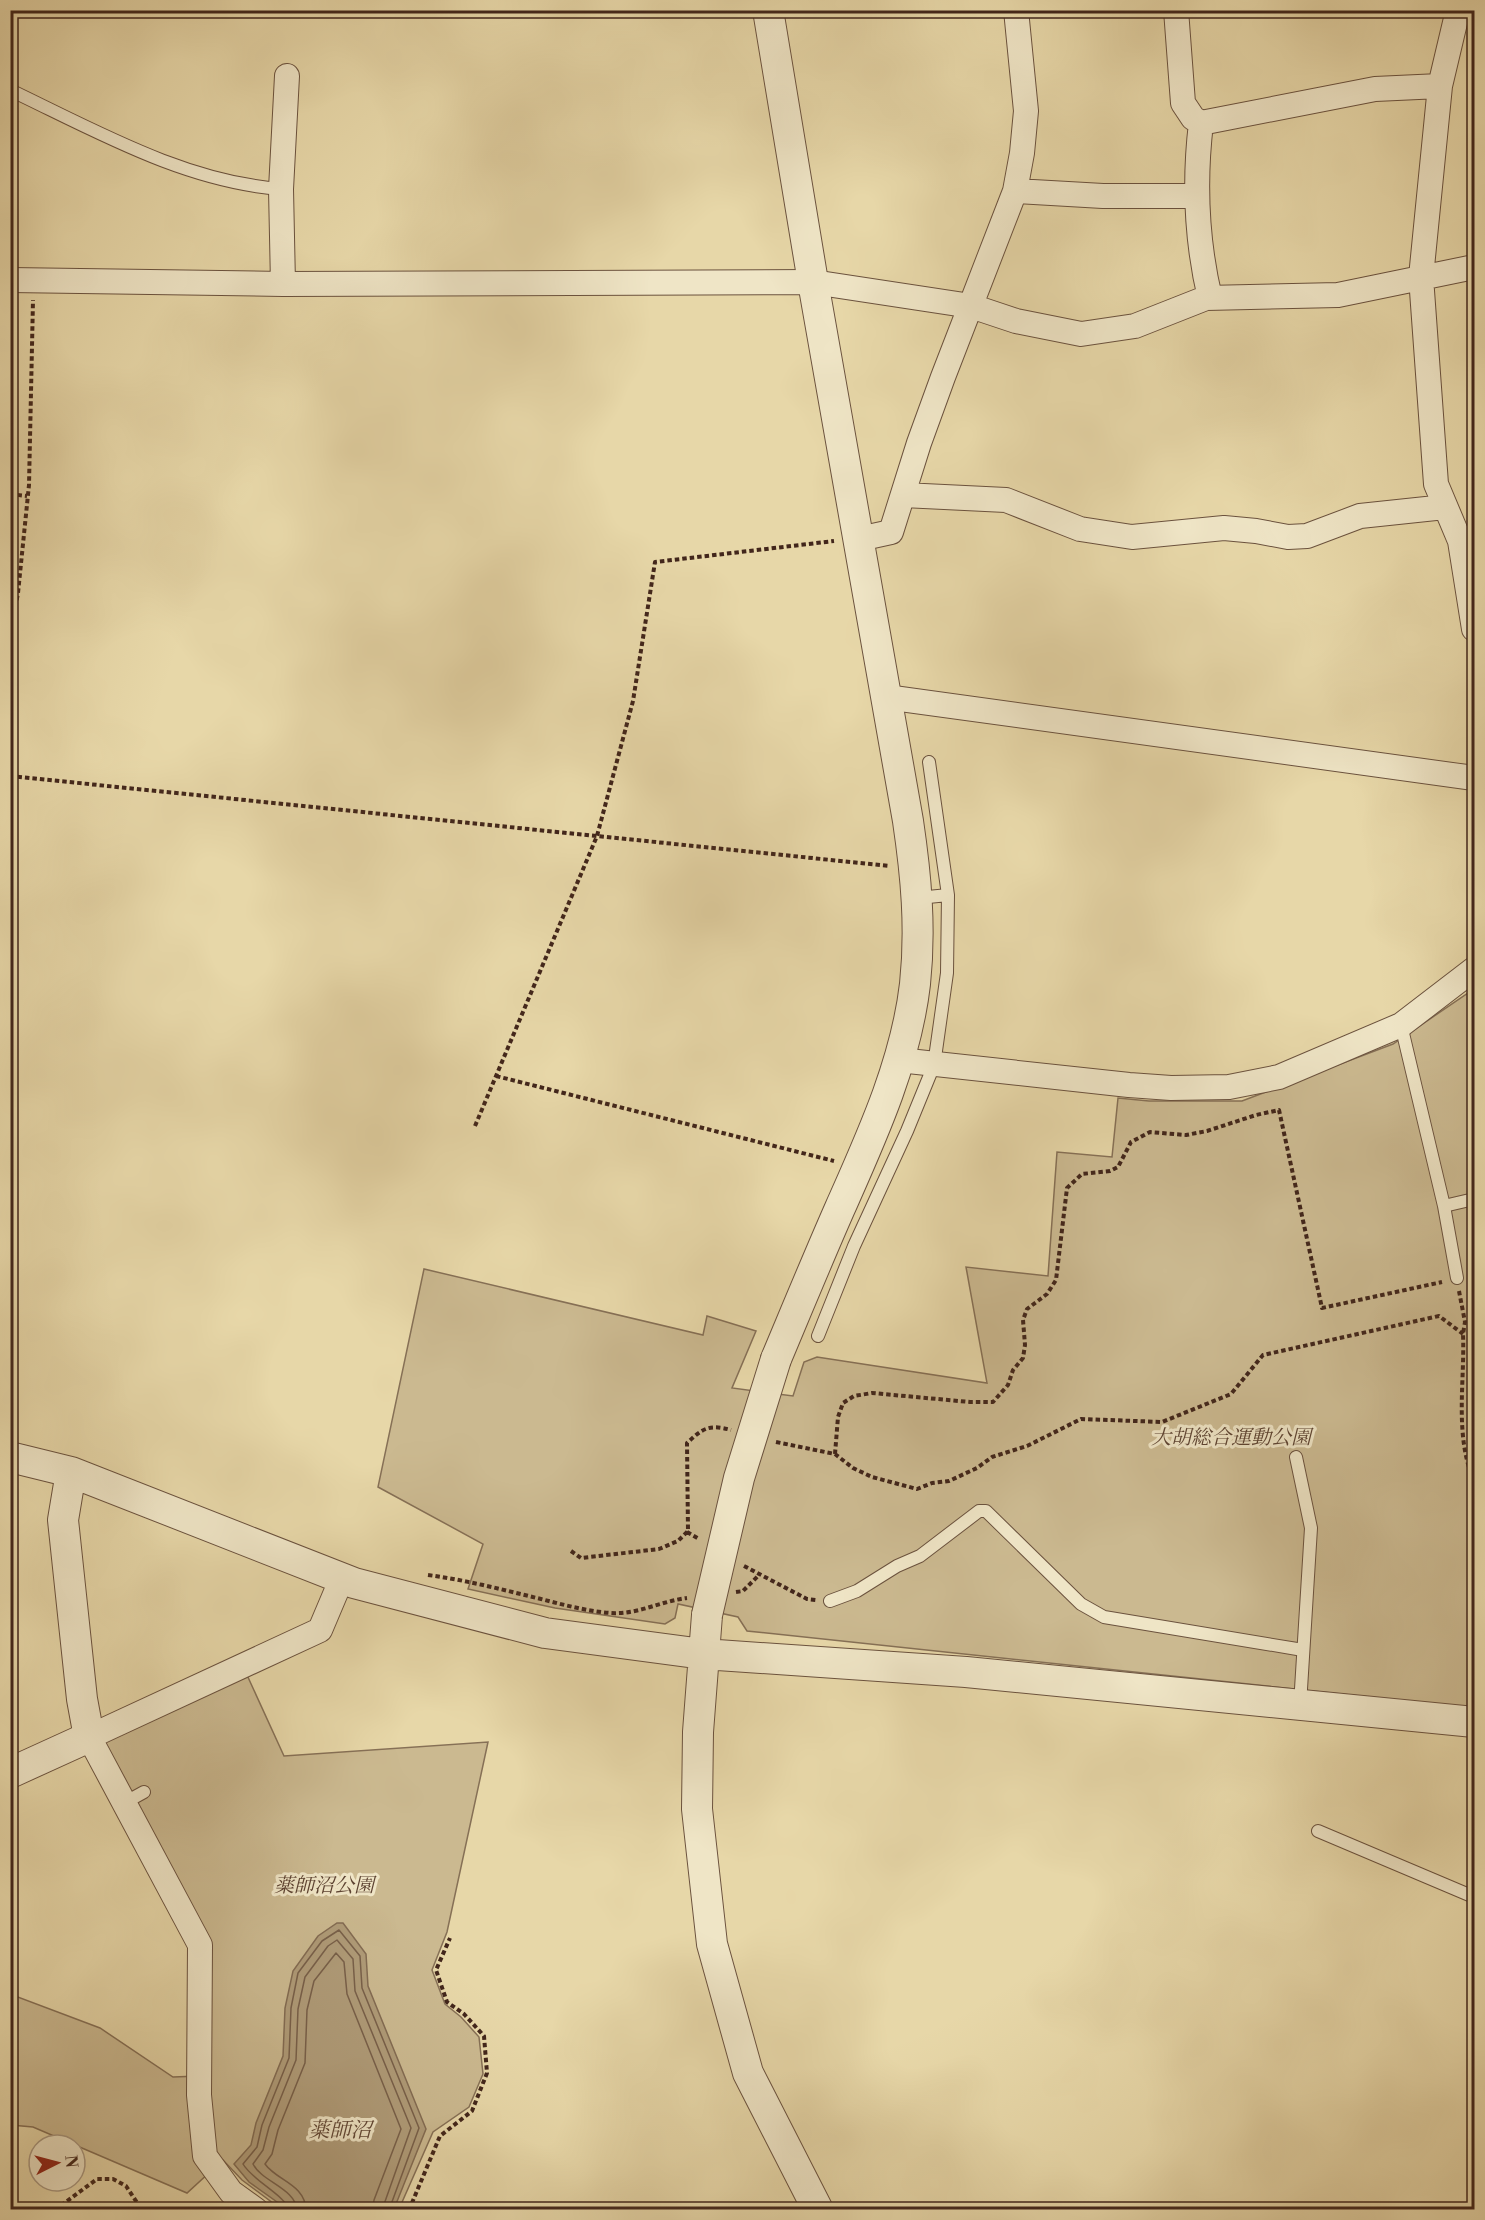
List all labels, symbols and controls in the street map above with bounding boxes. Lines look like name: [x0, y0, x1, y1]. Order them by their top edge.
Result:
park label: 大胡総合運動公園: [1151, 1426, 1314, 1451]
park label: 薬師沼公園: [274, 1874, 377, 1899]
water label: 薬師沼: [309, 2118, 374, 2144]
north arrow: [27, 2133, 87, 2193]
text: N: [60, 2154, 82, 2169]

